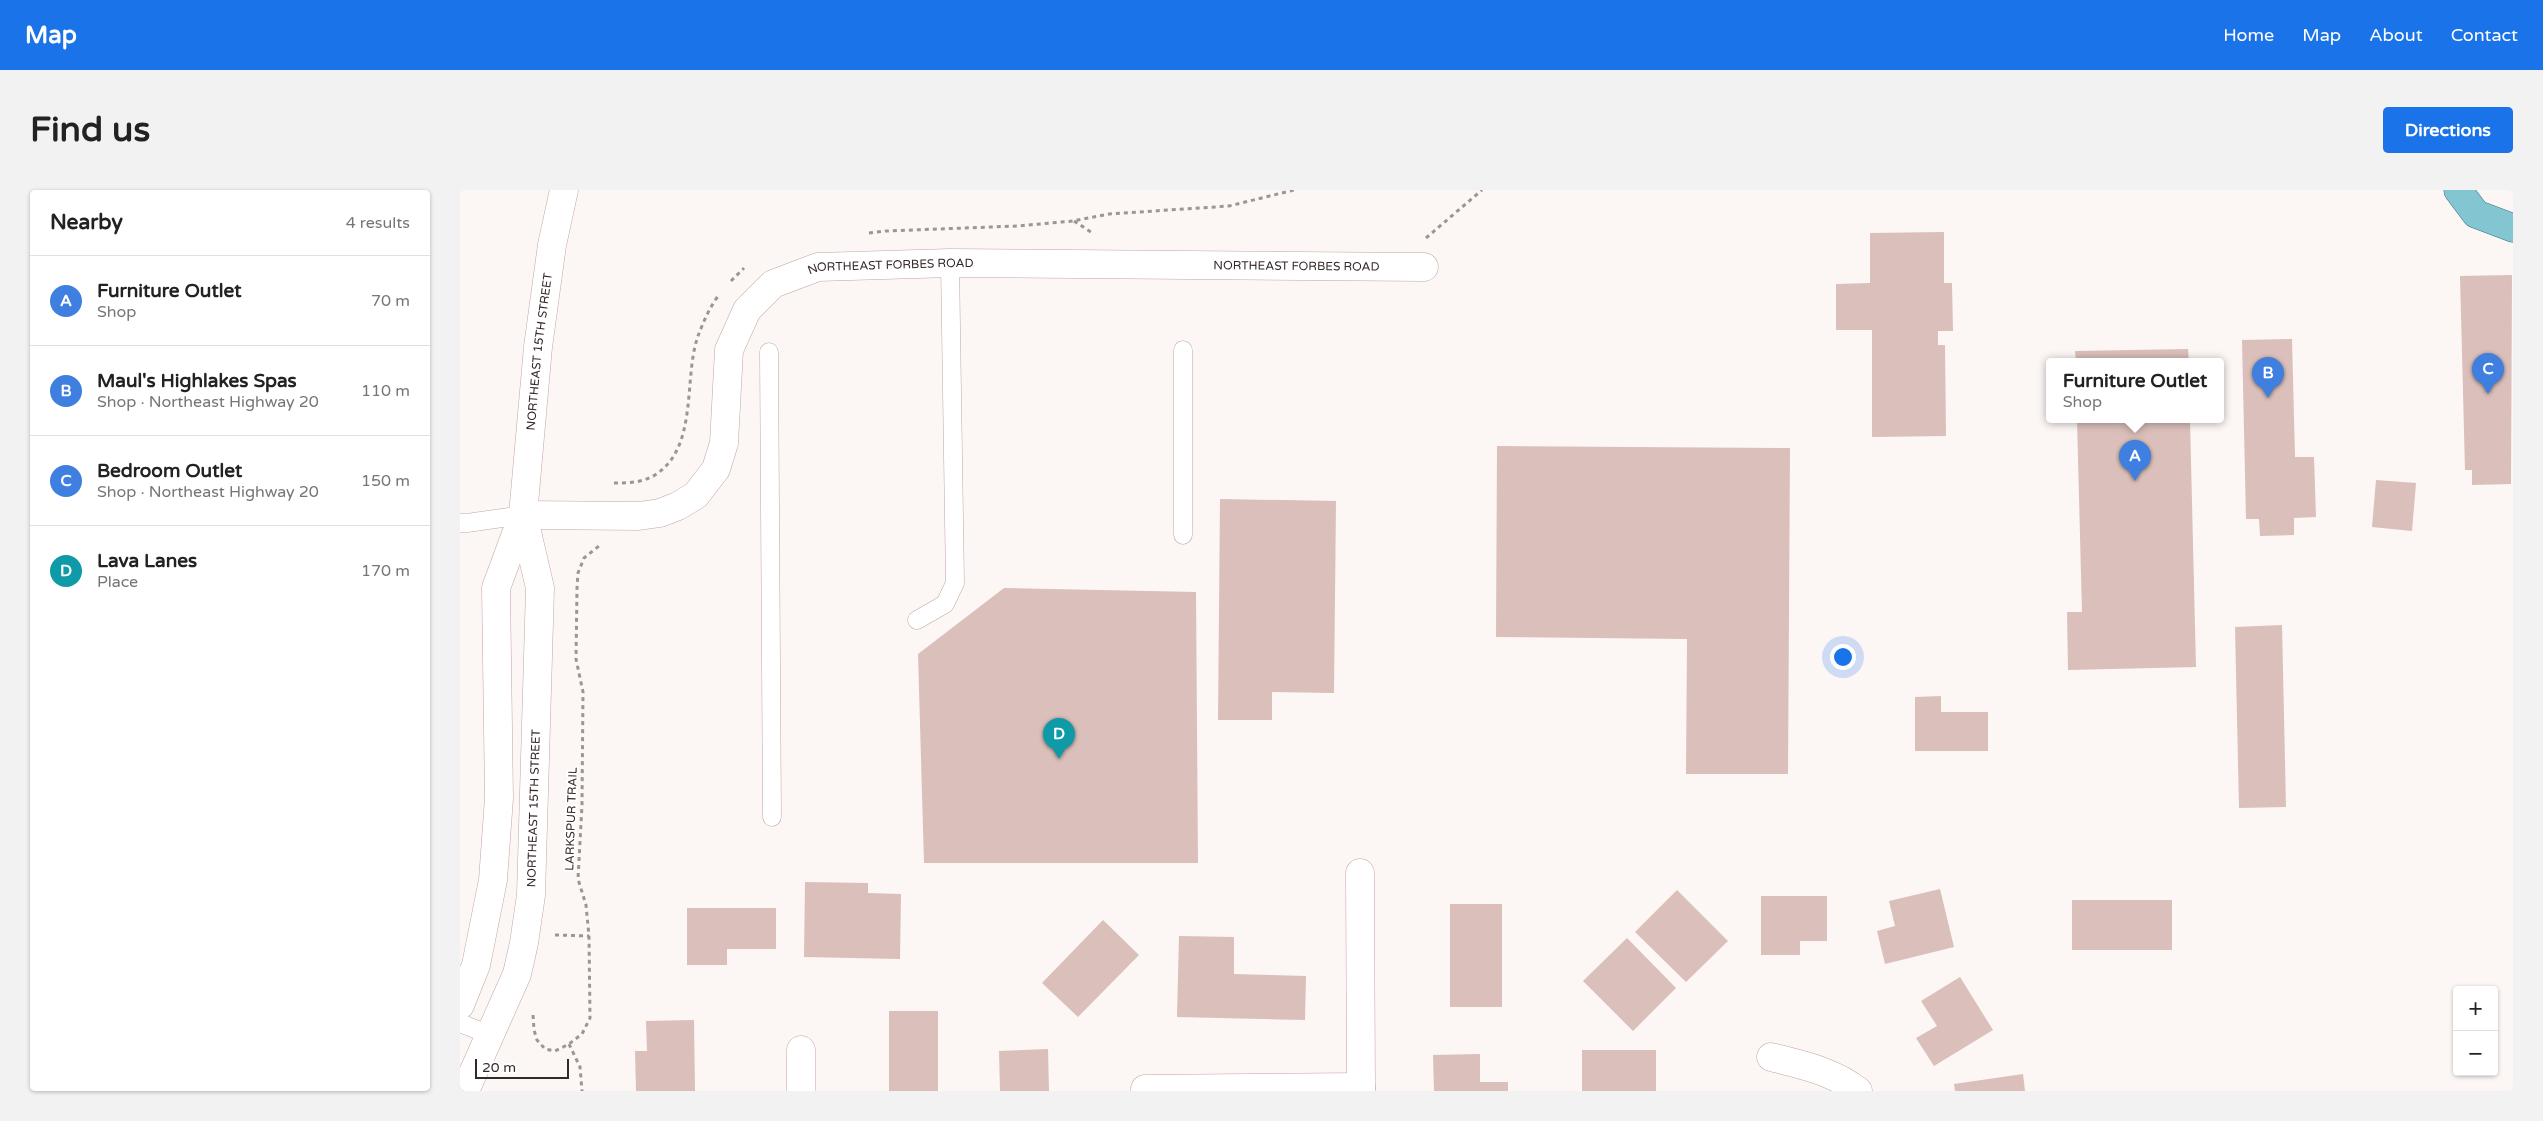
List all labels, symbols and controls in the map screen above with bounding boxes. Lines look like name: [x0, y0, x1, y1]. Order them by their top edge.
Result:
text: Map: [25, 21, 77, 50]
text: Home: [2223, 24, 2274, 46]
text: Map: [2302, 24, 2341, 46]
text: About: [2369, 24, 2423, 46]
text: Contact: [2451, 24, 2518, 46]
button: Directions: [2383, 107, 2513, 153]
text: Find us: [30, 109, 150, 151]
text: Nearby: [50, 210, 123, 235]
text: 4 results: [346, 213, 410, 233]
street label: NORTHEAST FORBES ROAD: [806, 256, 974, 277]
street label: NORTHEAST FORBES ROAD: [1213, 258, 1380, 274]
street label: NORTHEAST 15TH STREET: [524, 271, 555, 431]
text: Furniture Outlet: [97, 280, 241, 302]
text: A: [60, 291, 72, 311]
text: 70 m: [371, 291, 410, 311]
text: Shop: [97, 302, 136, 322]
pin: C: [2472, 353, 2504, 394]
pin: B: [2252, 357, 2284, 398]
popup: [2046, 358, 2224, 423]
text: Maul's Highlakes Spas: [97, 370, 297, 392]
text: Furniture Outlet: [2063, 370, 2207, 392]
text: B: [60, 381, 72, 401]
text: 110 m: [361, 381, 410, 401]
text: Shop · Northeast Highway 20: [97, 392, 319, 412]
text: Shop: [2063, 392, 2102, 412]
pin: A: [2119, 440, 2151, 481]
text: Bedroom Outlet: [97, 460, 242, 482]
text: C: [60, 471, 72, 491]
text: 150 m: [361, 471, 410, 491]
text: Shop · Northeast Highway 20: [97, 482, 319, 502]
text: Lava Lanes: [97, 550, 197, 572]
text: D: [60, 561, 72, 581]
text: 170 m: [361, 561, 410, 581]
text: Place: [97, 572, 138, 592]
your location: [1830, 644, 1856, 670]
pin: D: [1043, 718, 1075, 759]
street label: NORTHEAST 15TH STREET: [524, 728, 543, 888]
street label: LARKSPUR TRAIL: [562, 767, 580, 871]
map controls: [2453, 986, 2498, 1076]
button: +: [2453, 986, 2498, 1031]
button: −: [2453, 1031, 2498, 1076]
scale bar: [475, 1056, 569, 1079]
text: 20 m: [482, 1059, 516, 1076]

